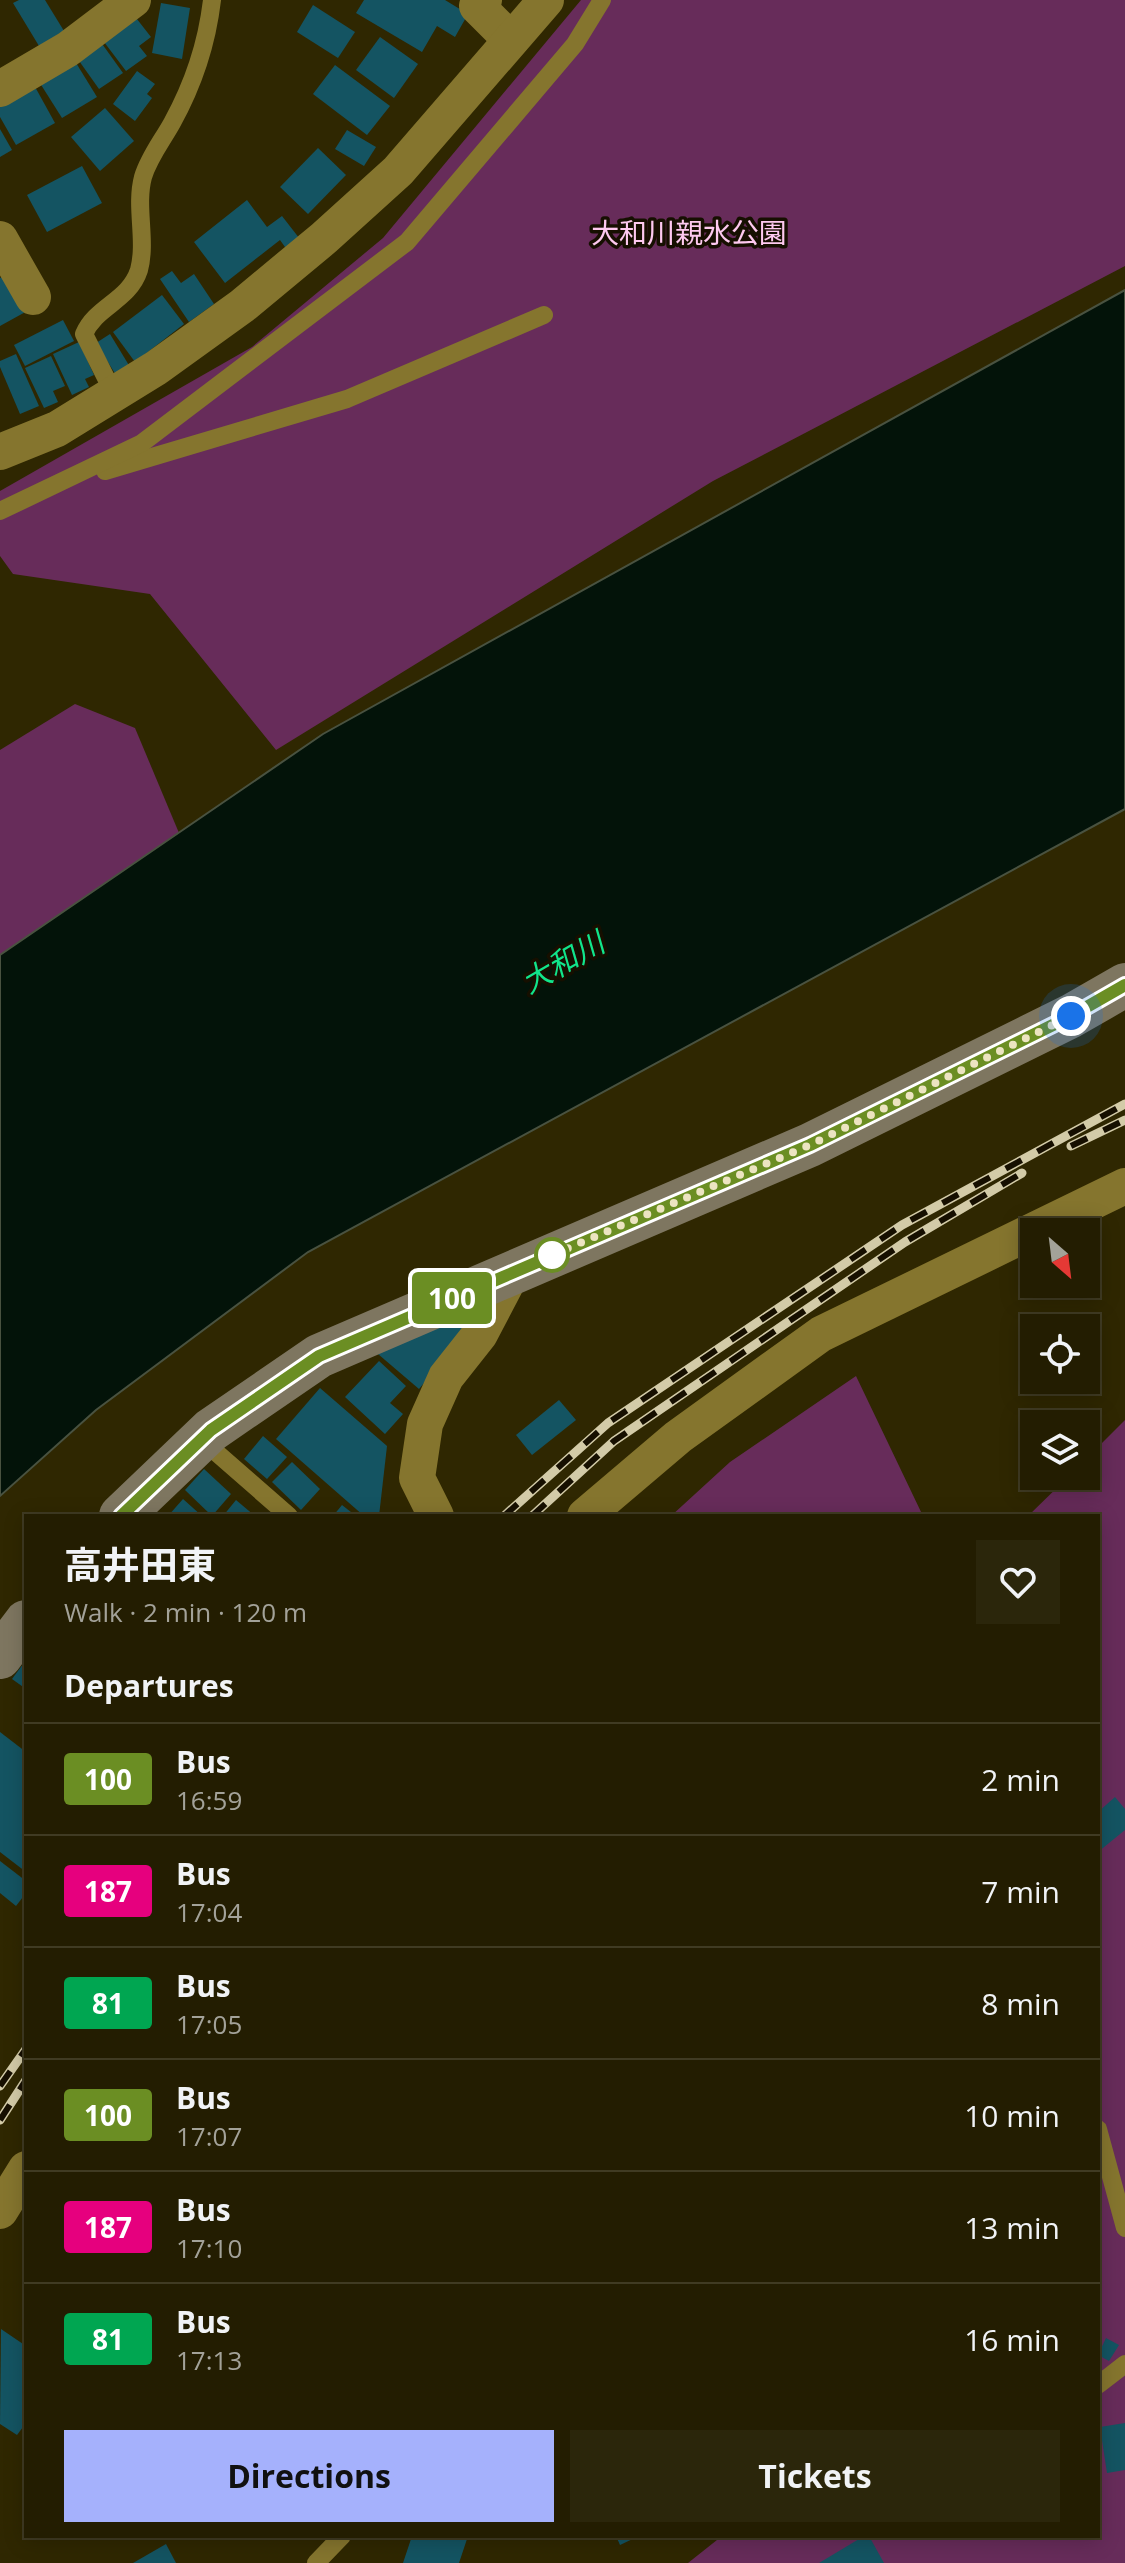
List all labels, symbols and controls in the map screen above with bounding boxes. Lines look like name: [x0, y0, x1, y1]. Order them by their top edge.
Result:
park label: 大和川親水公園: [591, 213, 787, 251]
water label: 大和川: [513, 920, 614, 1002]
your location: [1051, 996, 1091, 1036]
north arrow: [1020, 1218, 1100, 1298]
map controls: [1020, 1218, 1100, 1490]
unlabelled marker: [535, 1238, 569, 1272]
line badge: 100: [406, 1272, 498, 1324]
text: 100: [428, 1279, 476, 1317]
button: locate: [1020, 1314, 1100, 1394]
button: layers: [1020, 1410, 1100, 1490]
text: 高井田東: [64, 1538, 216, 1590]
button: heart: [976, 1540, 1060, 1624]
text: Walk · 2 min · 120 m: [64, 1594, 307, 1630]
text: Departures: [64, 1665, 234, 1706]
text: Bus: [176, 1741, 231, 1782]
text: 2 min: [981, 1759, 1060, 1800]
text: 100: [84, 1760, 132, 1798]
text: 16:59: [176, 1782, 242, 1818]
text: Bus: [176, 1853, 231, 1894]
text: 7 min: [981, 1871, 1060, 1912]
text: 187: [84, 1872, 132, 1910]
text: 17:04: [176, 1894, 242, 1930]
text: Bus: [176, 1965, 231, 2006]
text: 8 min: [981, 1983, 1060, 2024]
text: 81: [92, 1984, 124, 2022]
text: 17:05: [176, 2006, 242, 2042]
text: Bus: [176, 2077, 231, 2118]
text: 10 min: [964, 2095, 1060, 2136]
text: 100: [84, 2096, 132, 2134]
text: 17:07: [176, 2118, 242, 2154]
text: Bus: [176, 2189, 231, 2230]
text: 13 min: [964, 2207, 1060, 2248]
text: 187: [84, 2208, 132, 2246]
text: 17:10: [176, 2230, 242, 2266]
text: Bus: [176, 2301, 231, 2342]
text: 16 min: [964, 2319, 1060, 2360]
text: 81: [92, 2320, 124, 2358]
text: 17:13: [176, 2342, 242, 2378]
button: Directions: [64, 2430, 554, 2522]
button: Tickets: [570, 2430, 1060, 2522]

